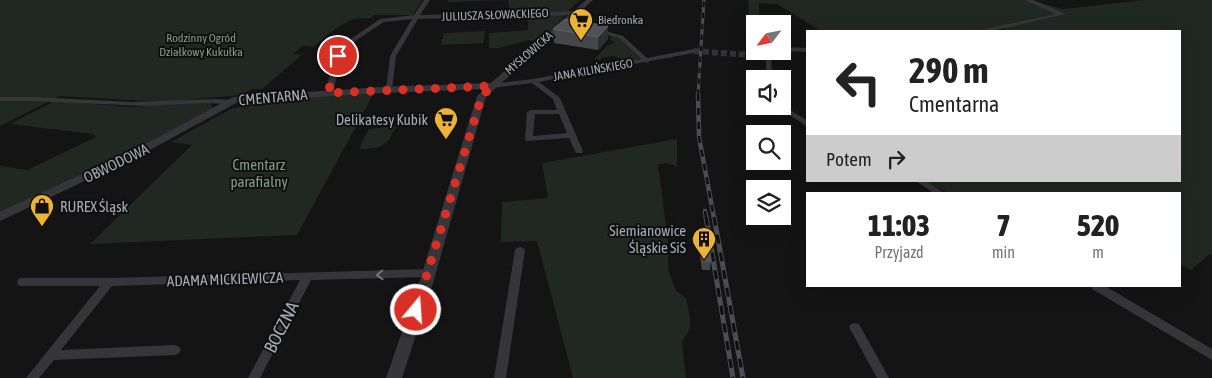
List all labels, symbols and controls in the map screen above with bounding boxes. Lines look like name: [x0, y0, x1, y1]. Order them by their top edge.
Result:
street label: JULIUSZA SŁOWACKIEGO: [441, 6, 549, 24]
supermarket icon: Biedronka: [568, 7, 594, 41]
place label: Biedronka: [598, 13, 643, 27]
north arrow: [746, 15, 791, 60]
map controls: [746, 15, 791, 225]
street label: MYSŁOWICKA: [502, 28, 556, 78]
park label: Rodzinny Ogród Działkowy Kukułka: [159, 31, 243, 59]
pin: [317, 35, 359, 77]
icon: arrive: [324, 42, 352, 70]
icon: left: [826, 50, 891, 115]
text: 290 m: [909, 50, 988, 90]
street label: JANA KILIŃSKIEGO: [552, 56, 634, 84]
button: sound: [746, 70, 791, 115]
street label: CMENTARNA: [238, 85, 309, 108]
text: Cmentarna: [909, 91, 999, 117]
supermarket icon: Delikatesy Kubik: [433, 106, 459, 140]
place label: Delikatesy Kubik: [336, 111, 428, 128]
button: search: [746, 125, 791, 170]
street label: OBWODOWA: [81, 140, 152, 186]
icon: right: [882, 145, 910, 173]
text: Potem: [826, 148, 872, 170]
park label: Cmentarz parafialny: [230, 156, 288, 190]
button: layers: [746, 180, 791, 225]
shop icon: RUREX Śląsk: [29, 193, 55, 227]
place label: RUREX Śląsk: [60, 198, 129, 215]
text: 11:03: [868, 208, 930, 242]
text: 7: [996, 208, 1011, 242]
text: 520: [1077, 208, 1119, 242]
place label: Siemianowice Śląskie SiS: [609, 222, 686, 256]
building icon: Siemianowice Śląskie SiS: [691, 226, 717, 260]
text: Przyjazd: [874, 243, 924, 261]
text: min: [992, 243, 1015, 261]
text: m: [1092, 243, 1104, 261]
street label: ADAMA MICKIEWICZA: [167, 268, 284, 290]
one-way arrow: [375, 269, 383, 280]
position arrow: [389, 283, 441, 335]
street label: BOCZNA: [259, 298, 303, 356]

